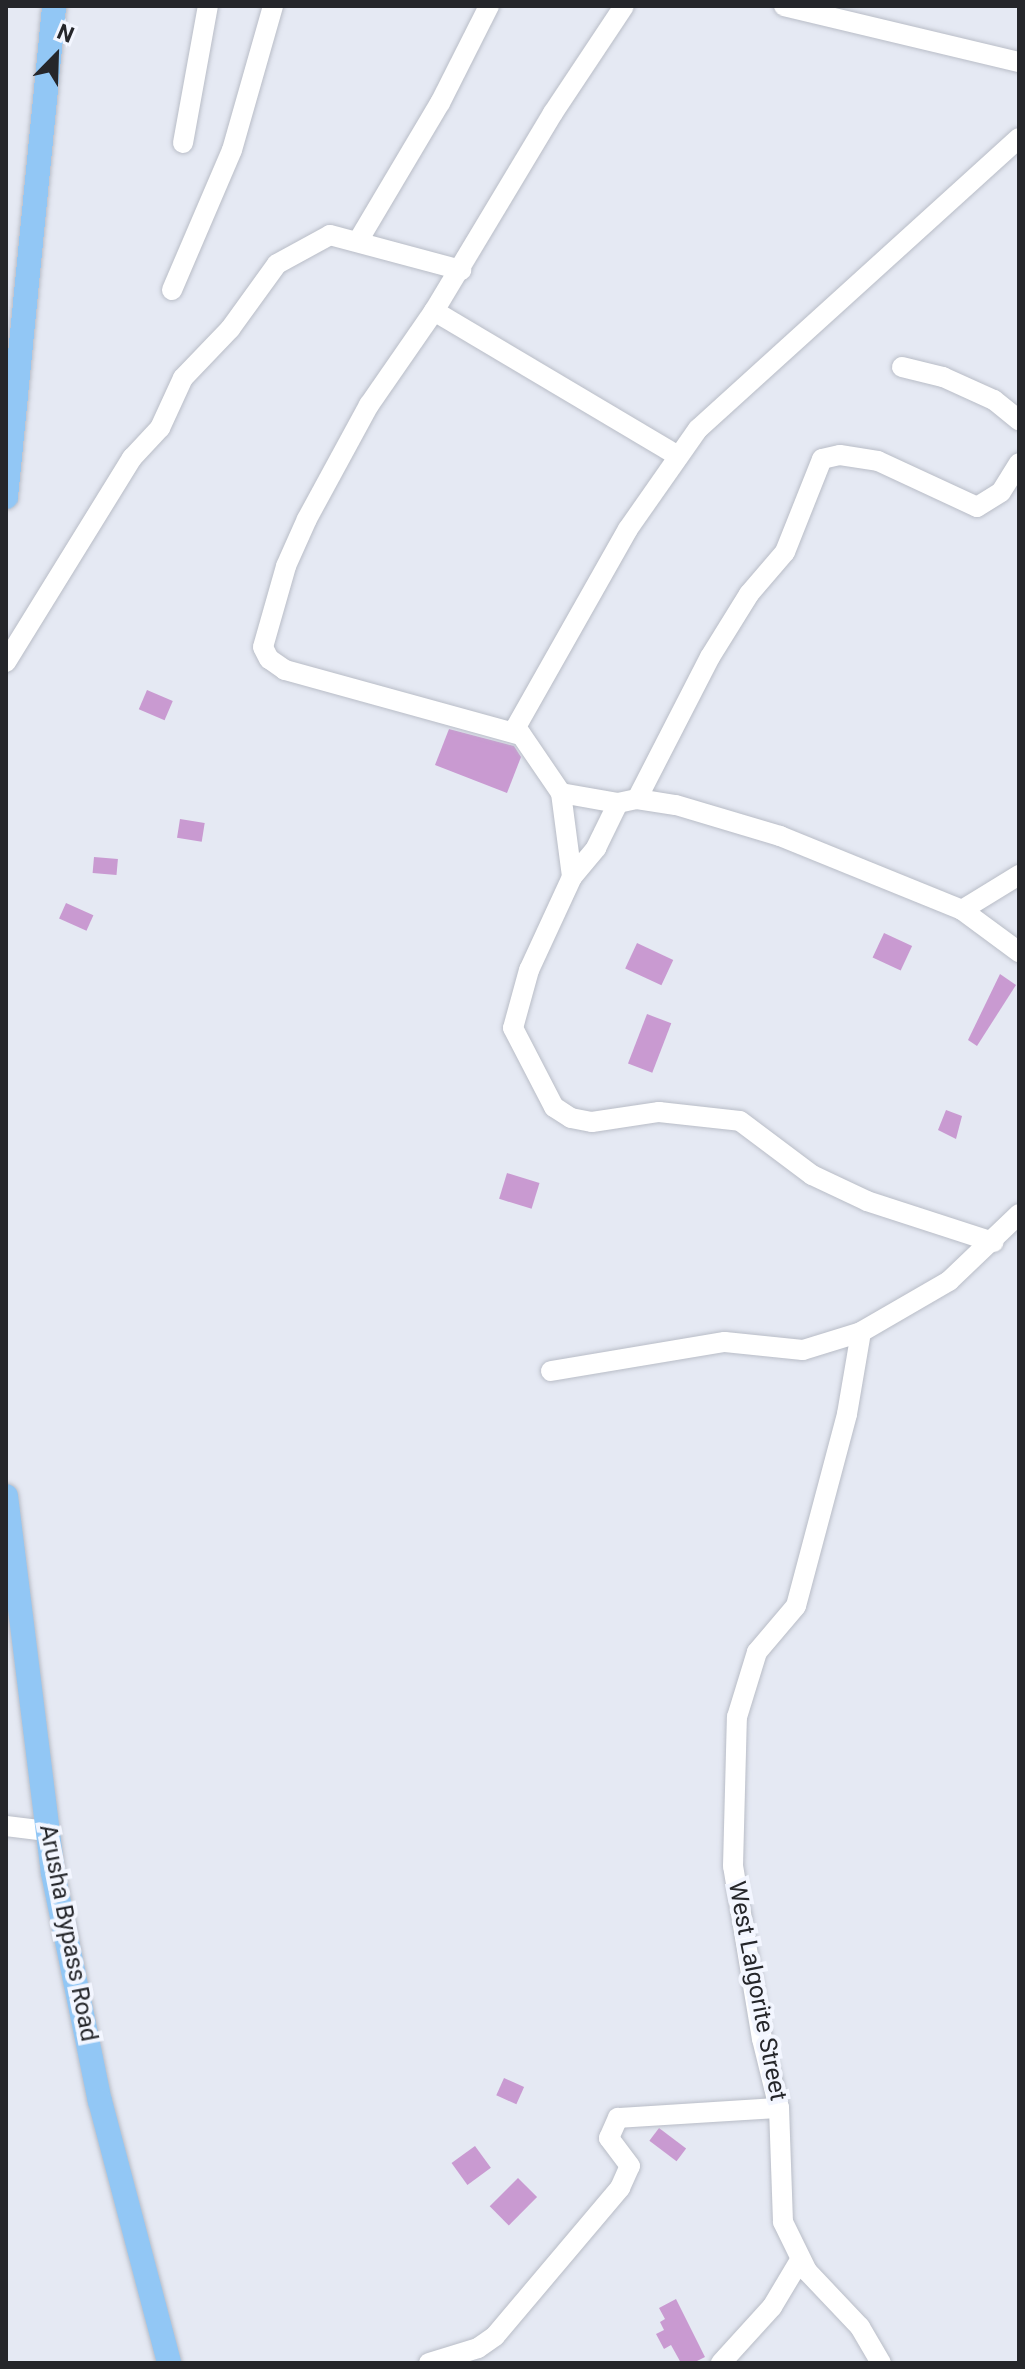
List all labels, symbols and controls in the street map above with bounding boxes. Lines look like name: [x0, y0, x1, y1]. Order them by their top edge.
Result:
north arrow: [16, 16, 96, 96]
text: N: [54, 19, 78, 48]
street label: Arusha Bypass Road: [33, 1822, 103, 2044]
street label: West Lalgorite Street: [722, 1879, 792, 2103]

